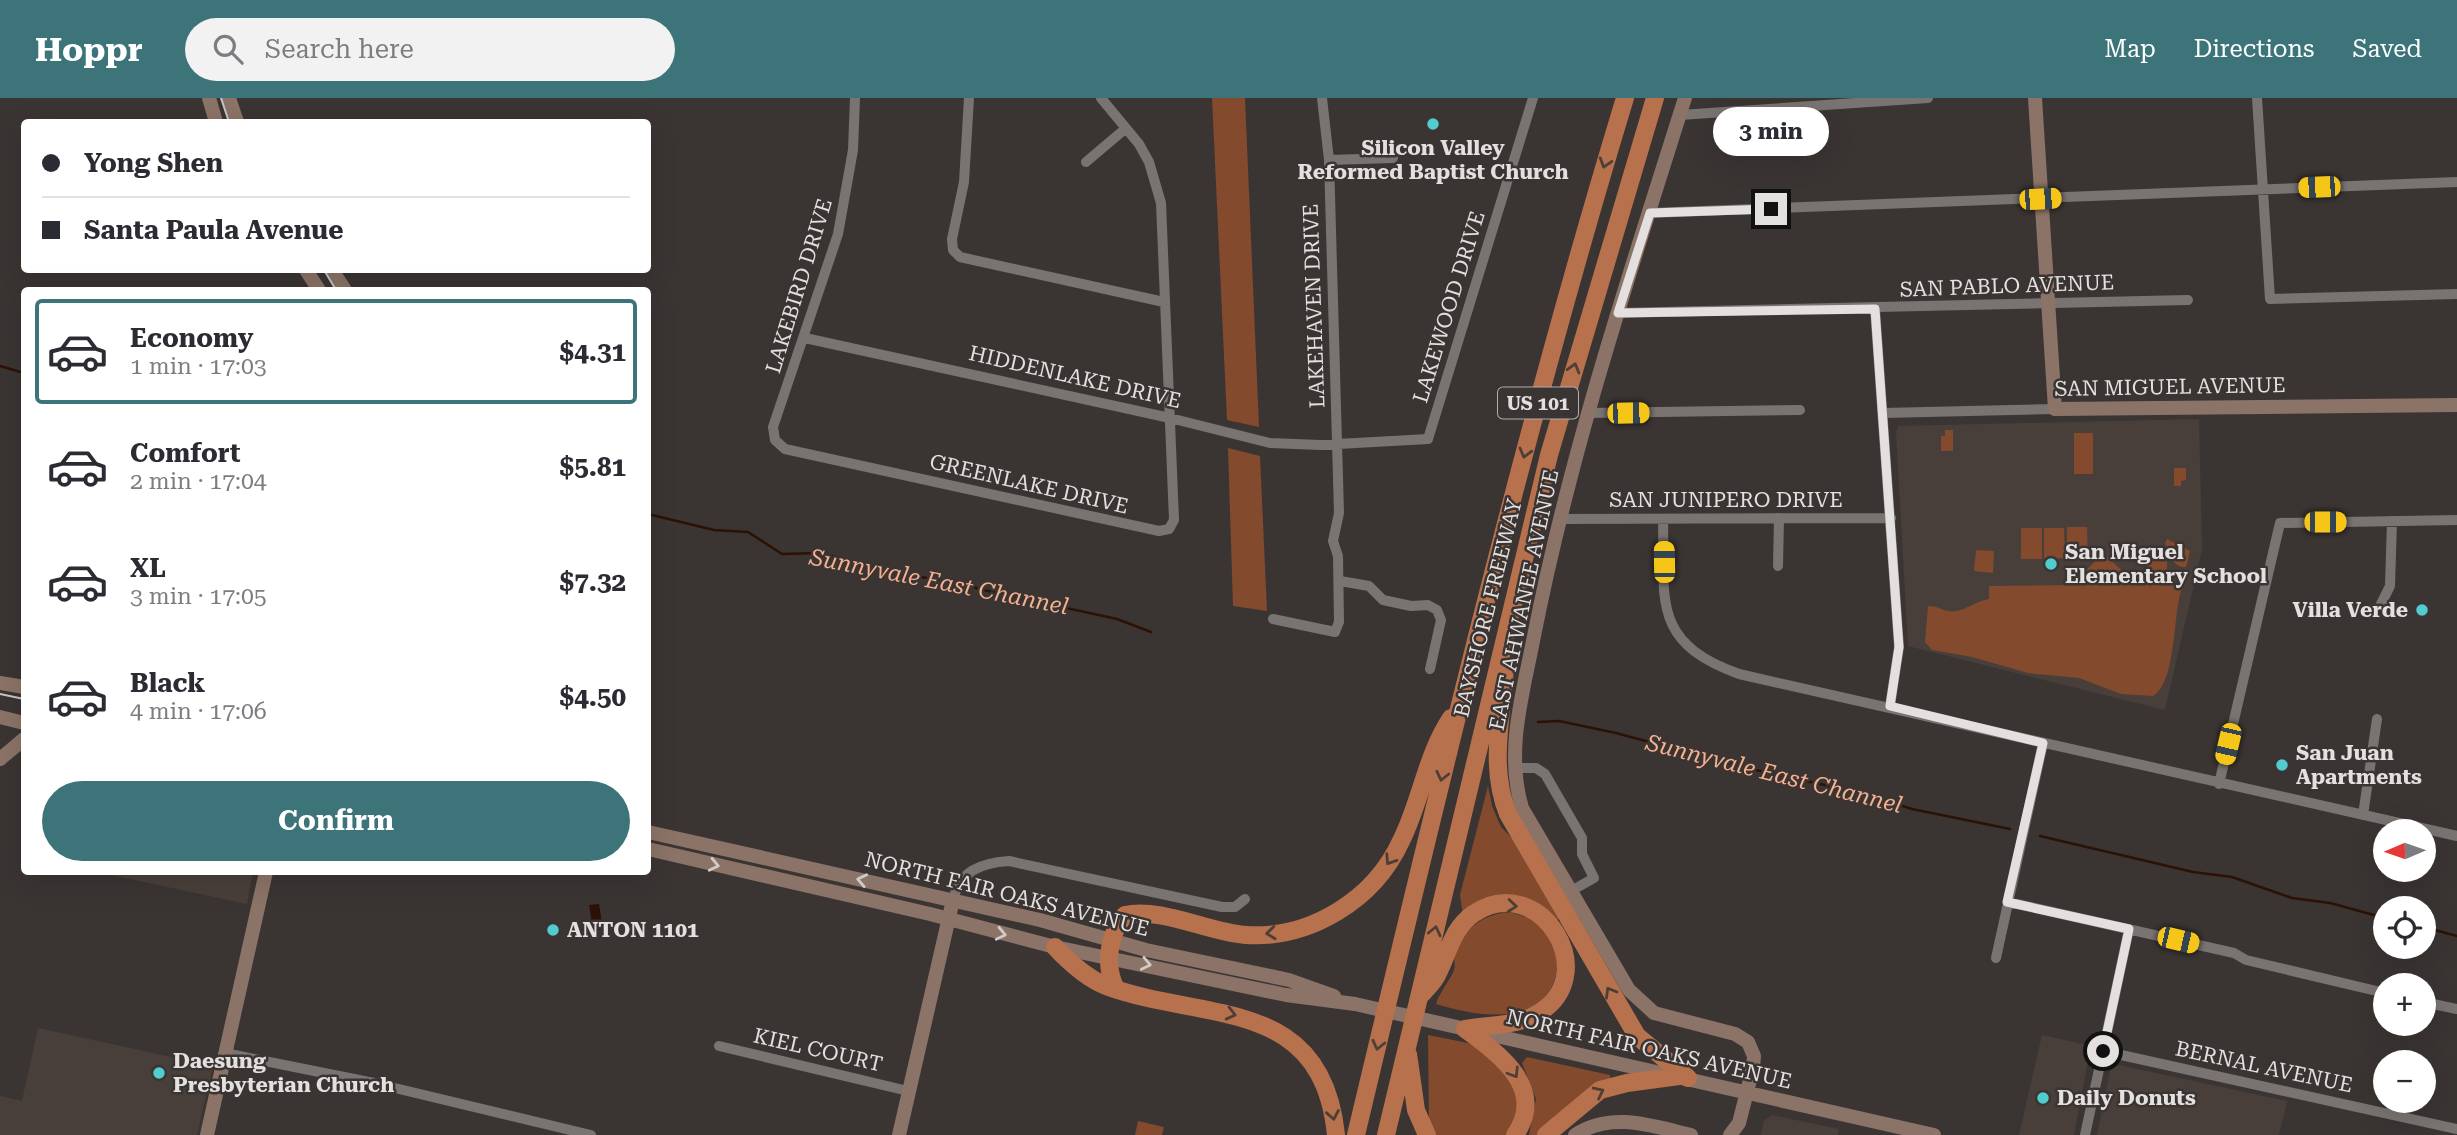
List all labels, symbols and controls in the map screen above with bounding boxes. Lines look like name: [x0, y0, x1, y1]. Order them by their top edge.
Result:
search box: [185, 18, 675, 81]
text: Hoppr: [35, 30, 143, 69]
icon: search: [209, 30, 247, 68]
text: Search here: [265, 34, 414, 64]
text: Map: [2104, 35, 2156, 63]
text: Directions: [2194, 35, 2314, 63]
text: Saved: [2352, 35, 2422, 63]
callout: 3 min: [1713, 108, 1829, 156]
marker: Silicon Valley Reformed Baptist Church: [1425, 116, 1441, 132]
text: 3 min: [1739, 118, 1803, 145]
place label: Silicon Valley Reformed Baptist Church: [1297, 136, 1569, 184]
text: Yong Shen: [84, 148, 223, 178]
one-way arrow: [1599, 157, 1614, 169]
car: [2298, 176, 2341, 198]
car: [2019, 187, 2062, 211]
route end: [1755, 193, 1787, 225]
street label: LAKEBIRD DRIVE: [761, 196, 837, 376]
street label: LAKEHAVEN DRIVE: [1298, 203, 1330, 409]
street label: LAKEWOOD DRIVE: [1408, 208, 1490, 406]
text: Santa Paula Avenue: [84, 215, 343, 245]
street label: SAN PABLO AVENUE: [1899, 270, 2115, 302]
icon: car: [46, 320, 109, 383]
text: Economy: [130, 323, 253, 353]
text: $4.31: [560, 337, 626, 367]
street label: HIDDENLAKE DRIVE: [967, 341, 1183, 413]
text: 1 min · 17:03: [130, 353, 267, 380]
one-way arrow: [1565, 362, 1580, 374]
street label: SAN MIGUEL AVENUE: [2054, 373, 2286, 401]
road number: US 101: [1498, 388, 1578, 418]
car: [1607, 402, 1650, 424]
icon: car: [46, 435, 109, 498]
text: Comfort: [130, 438, 240, 468]
one-way arrow: [1518, 447, 1533, 459]
street label: GREENLAKE DRIVE: [927, 449, 1131, 519]
text: $5.81: [560, 452, 626, 482]
street label: EAST AHWANEE AVENUE: [1485, 467, 1563, 733]
text: 2 min · 17:04: [130, 468, 267, 495]
street label: SAN JUNIPERO DRIVE: [1609, 488, 1843, 512]
street label: BAYSHORE FREEWAY: [1449, 496, 1527, 720]
car: [2305, 512, 2347, 533]
place label: San Miguel Elementary School: [2065, 540, 2267, 588]
car: [1654, 541, 1675, 583]
water label: Sunnyvale East Channel: [806, 543, 1071, 620]
icon: car: [46, 550, 109, 613]
text: XL: [130, 553, 166, 583]
marker: San Miguel Elementary School: [2043, 556, 2059, 572]
text: $7.32: [560, 567, 626, 597]
text: 3 min · 17:05: [130, 583, 267, 610]
place label: Villa Verde: [2292, 598, 2408, 622]
marker: Villa Verde: [2414, 602, 2430, 618]
icon: car: [46, 665, 109, 728]
text: Black: [130, 668, 205, 698]
text: $4.50: [560, 682, 626, 712]
text: 4 min · 17:06: [130, 698, 267, 725]
car: [2214, 721, 2243, 767]
water label: Sunnyvale East Channel: [1642, 729, 1905, 819]
place label: San Juan Apartments: [2296, 741, 2422, 789]
marker: San Juan Apartments: [2274, 757, 2290, 773]
one-way arrow: [1435, 770, 1450, 782]
button: Confirm: [42, 781, 630, 861]
north arrow: [2373, 819, 2436, 882]
map controls: [2373, 819, 2436, 1113]
street label: NORTH FAIR OAKS AVENUE: [862, 847, 1152, 941]
one-way arrow: [1386, 852, 1398, 865]
one-way arrow: [708, 856, 720, 871]
one-way arrow: [856, 873, 868, 888]
button: locate: [2373, 896, 2436, 959]
one-way arrow: [1507, 898, 1518, 913]
place label: ANTON 1101: [567, 918, 699, 942]
marker: ANTON 1101: [545, 922, 561, 938]
one-way arrow: [1426, 925, 1441, 937]
car: [2156, 925, 2201, 955]
one-way arrow: [995, 926, 1007, 940]
one-way arrow: [1265, 926, 1277, 941]
one-way arrow: [1140, 956, 1152, 970]
button: +: [2373, 973, 2436, 1036]
one-way arrow: [1605, 986, 1618, 999]
street label: NORTH FAIR OAKS AVENUE: [1504, 1004, 1794, 1094]
one-way arrow: [1225, 1006, 1237, 1020]
street label: KIEL COURT: [751, 1023, 885, 1077]
route start: [2087, 1035, 2119, 1067]
street label: BERNAL AVENUE: [2173, 1037, 2355, 1097]
one-way arrow: [1372, 1039, 1386, 1051]
place label: Daesung Presbyterian Church: [173, 1049, 394, 1097]
button: −: [2373, 1050, 2436, 1113]
marker: Daesung Presbyterian Church: [151, 1065, 167, 1081]
one-way arrow: [1506, 1065, 1519, 1078]
place label: Daily Donuts: [2057, 1086, 2196, 1110]
one-way arrow: [1592, 1087, 1604, 1101]
marker: Daily Donuts: [2035, 1090, 2051, 1106]
one-way arrow: [1325, 1109, 1340, 1121]

